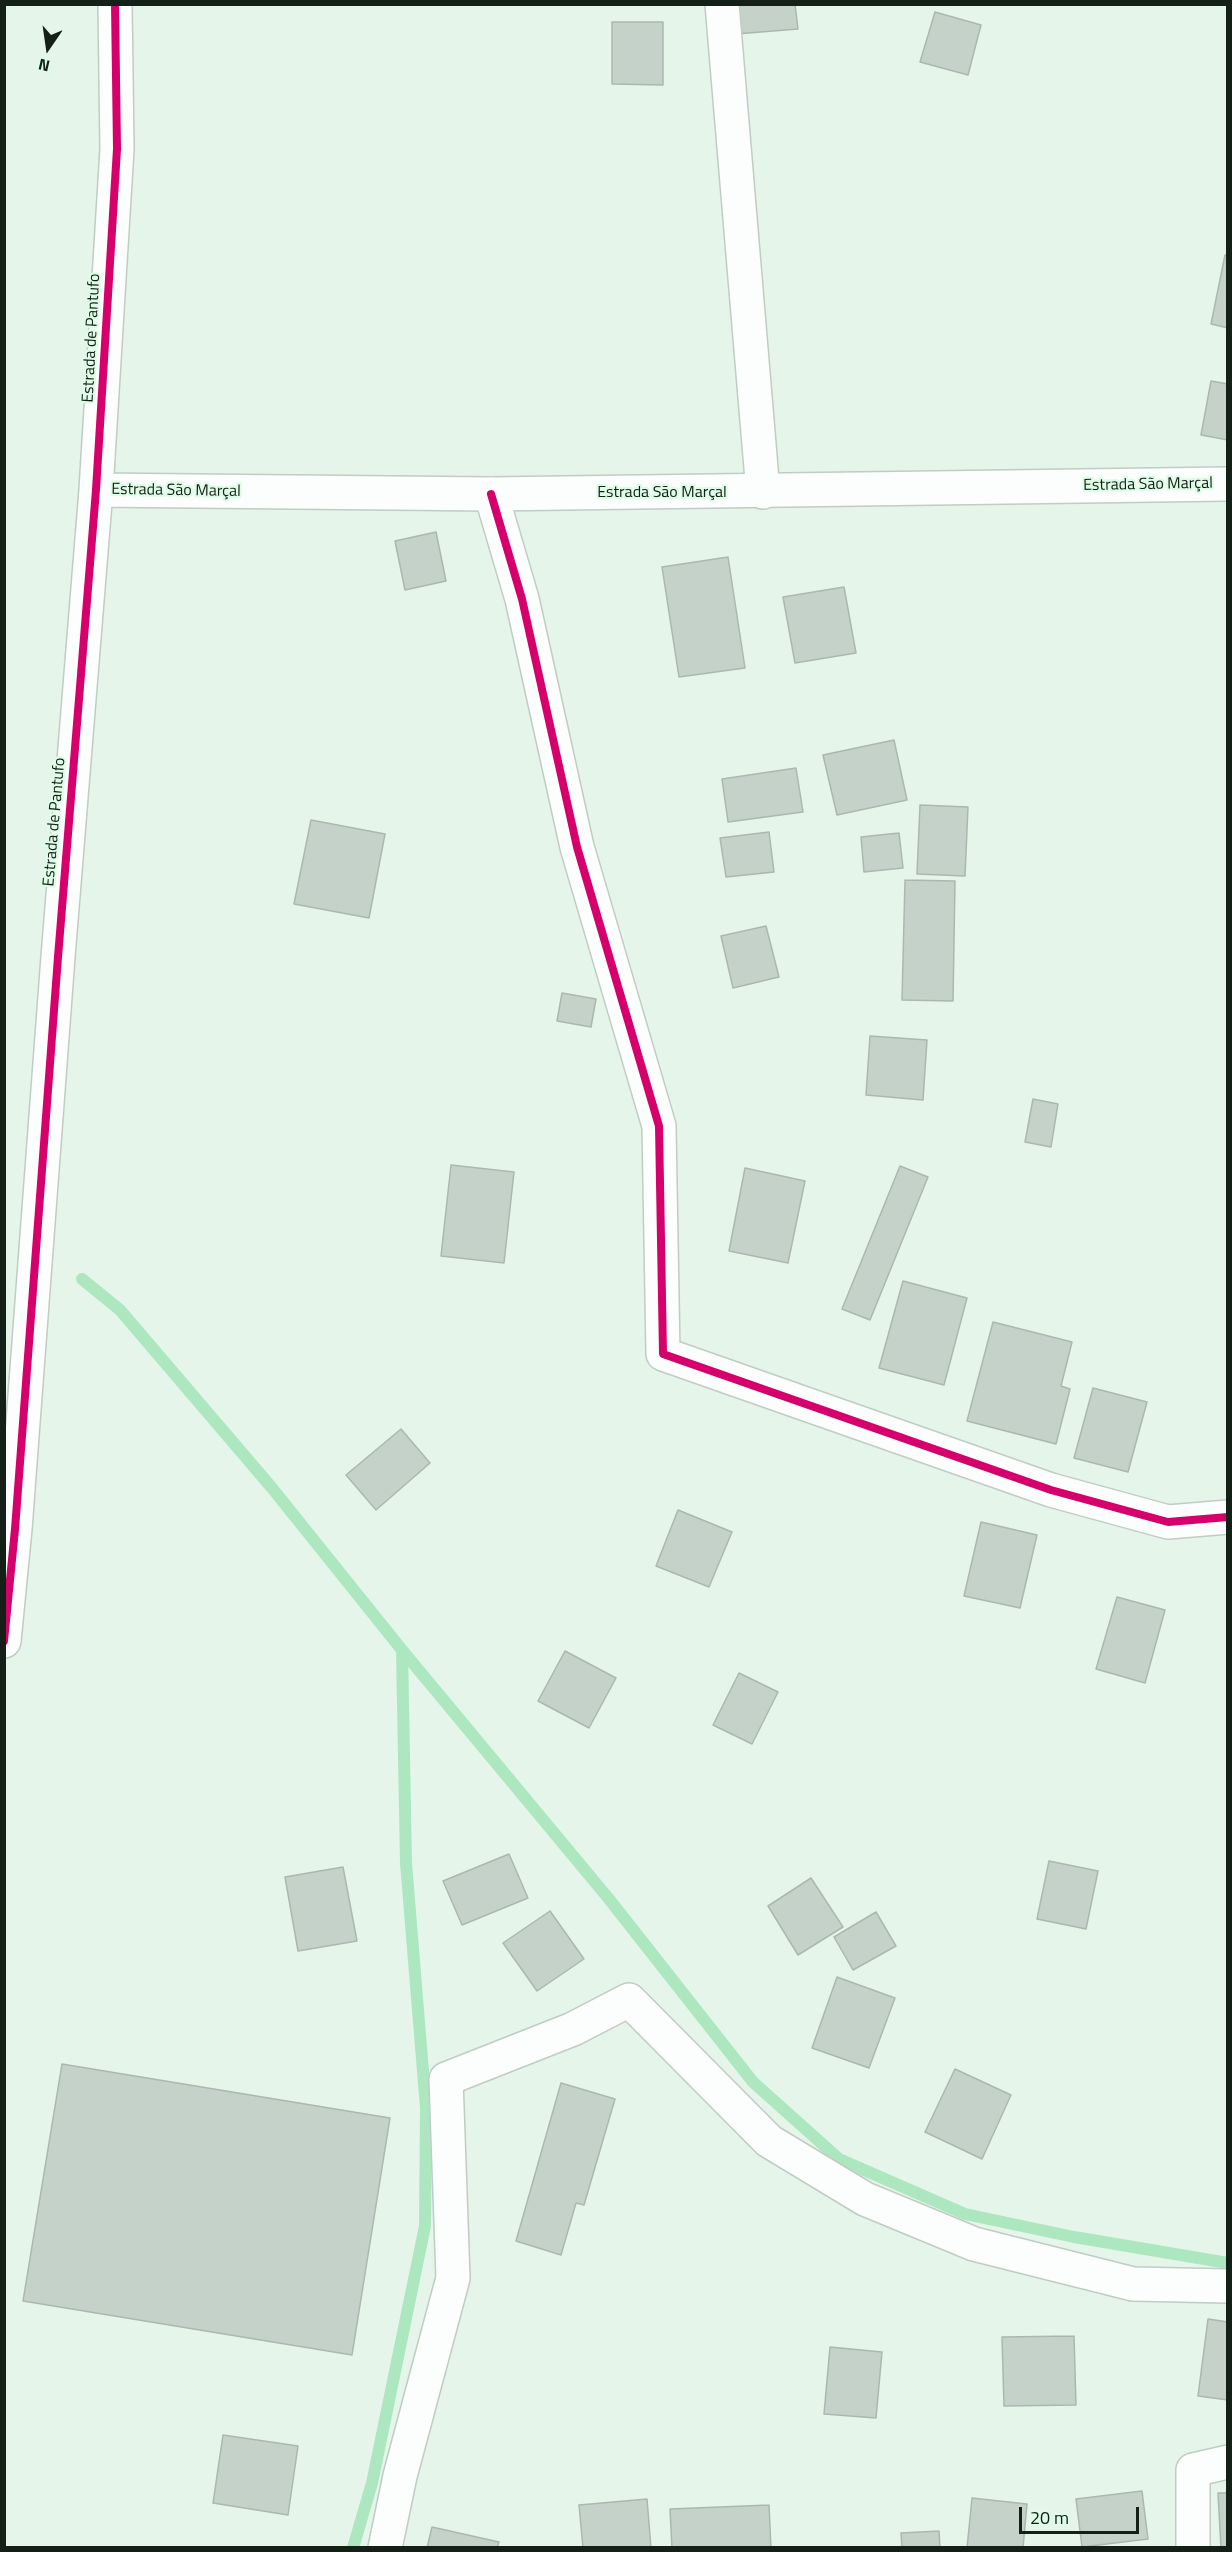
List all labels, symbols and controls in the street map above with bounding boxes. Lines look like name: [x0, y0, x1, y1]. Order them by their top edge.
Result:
north arrow: [18, 18, 78, 78]
text: N: [36, 53, 52, 78]
street label: Estrada de Pantufo: [79, 273, 105, 403]
street label: Estrada São Marçal: [1083, 474, 1213, 496]
street label: Estrada São Marçal: [111, 480, 241, 502]
street label: Estrada São Marçal: [597, 483, 727, 503]
street label: Estrada de Pantufo: [40, 757, 70, 887]
scale bar: [1022, 2495, 1142, 2533]
text: 20 m: [1030, 2504, 1069, 2531]

